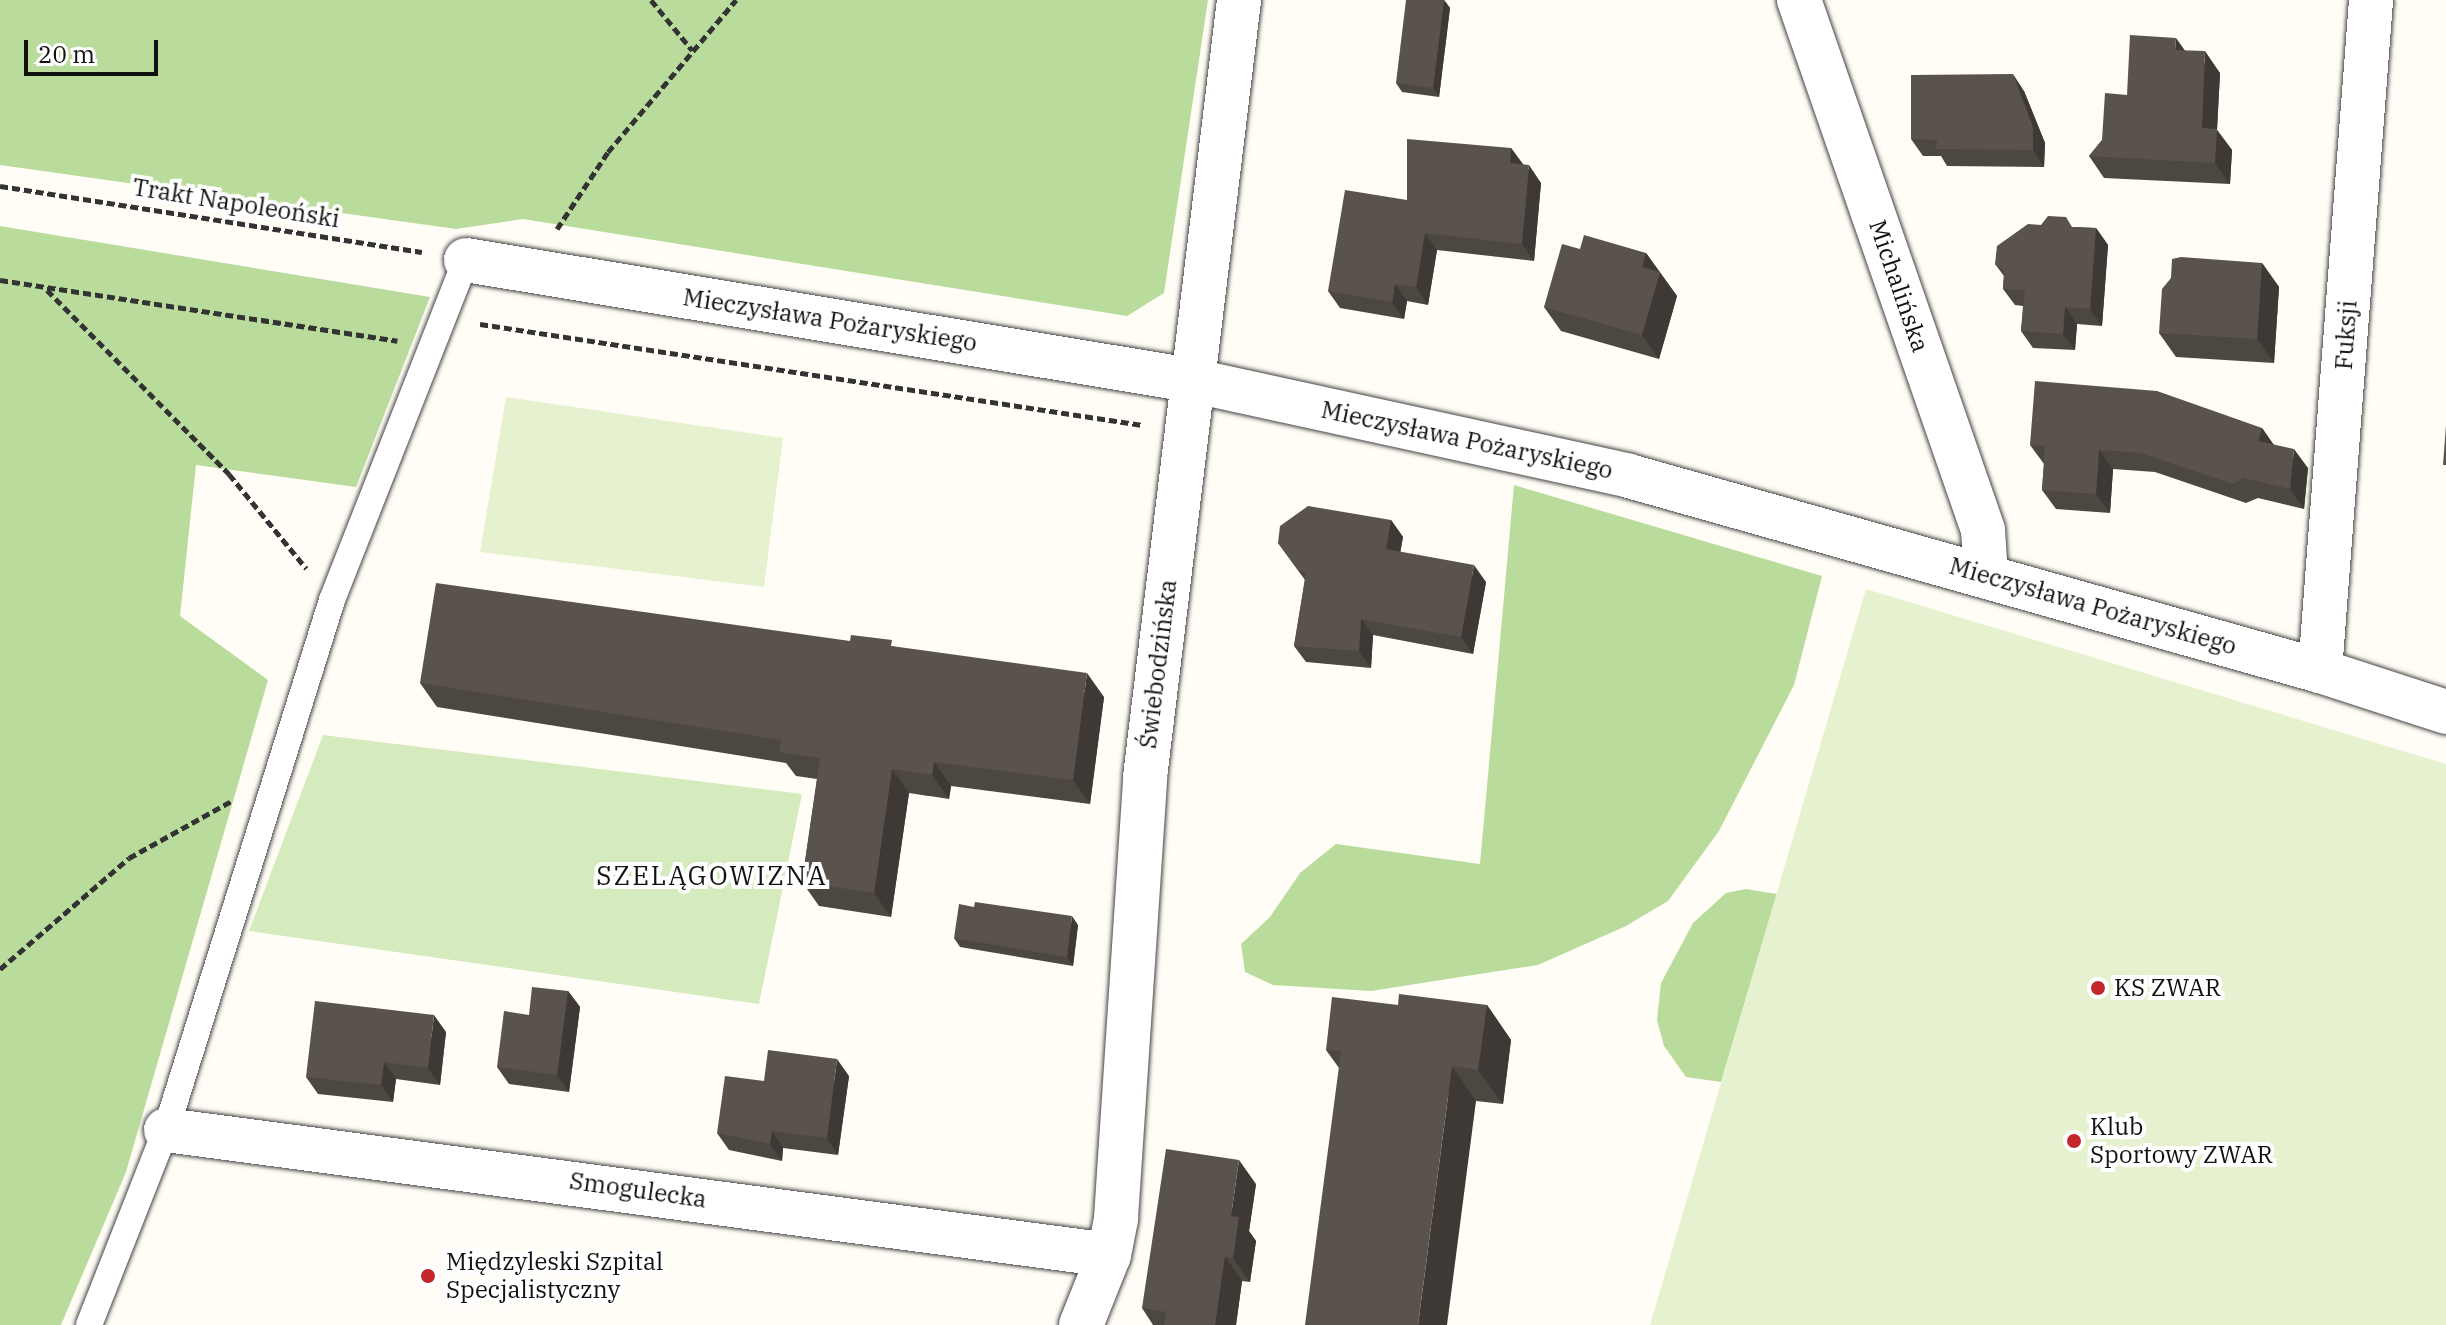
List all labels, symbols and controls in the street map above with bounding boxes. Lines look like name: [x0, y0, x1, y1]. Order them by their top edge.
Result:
scale bar: [28, 24, 162, 74]
text: 20 m: [38, 38, 95, 70]
street label: Trakt Napoleoński: [130, 172, 342, 234]
street label: Michalińska: [1863, 216, 1935, 356]
street label: Mieczysława Pożaryskiego: [681, 283, 979, 357]
street label: Fuksji: [2329, 299, 2363, 371]
street label: Mieczysława Pożaryskiego: [1319, 395, 1615, 485]
street label: Mieczysława Pożaryskiego: [1946, 551, 2240, 661]
street label: Świebodzińska: [1133, 578, 1183, 750]
district label: SZELĄGOWIZNA: [596, 860, 828, 892]
place label: KS ZWAR: [2114, 974, 2221, 1002]
marker: KS ZWAR: [2089, 979, 2107, 997]
place label: Klub Sportowy ZWAR: [2090, 1113, 2273, 1169]
marker: Klub Sportowy ZWAR: [2065, 1132, 2083, 1150]
street label: Smogulecka: [568, 1166, 708, 1214]
place label: Międzyleski Szpital Specjalistyczny: [446, 1248, 663, 1304]
marker: Międzyleski Szpital Specjalistyczny: [417, 1265, 439, 1287]

